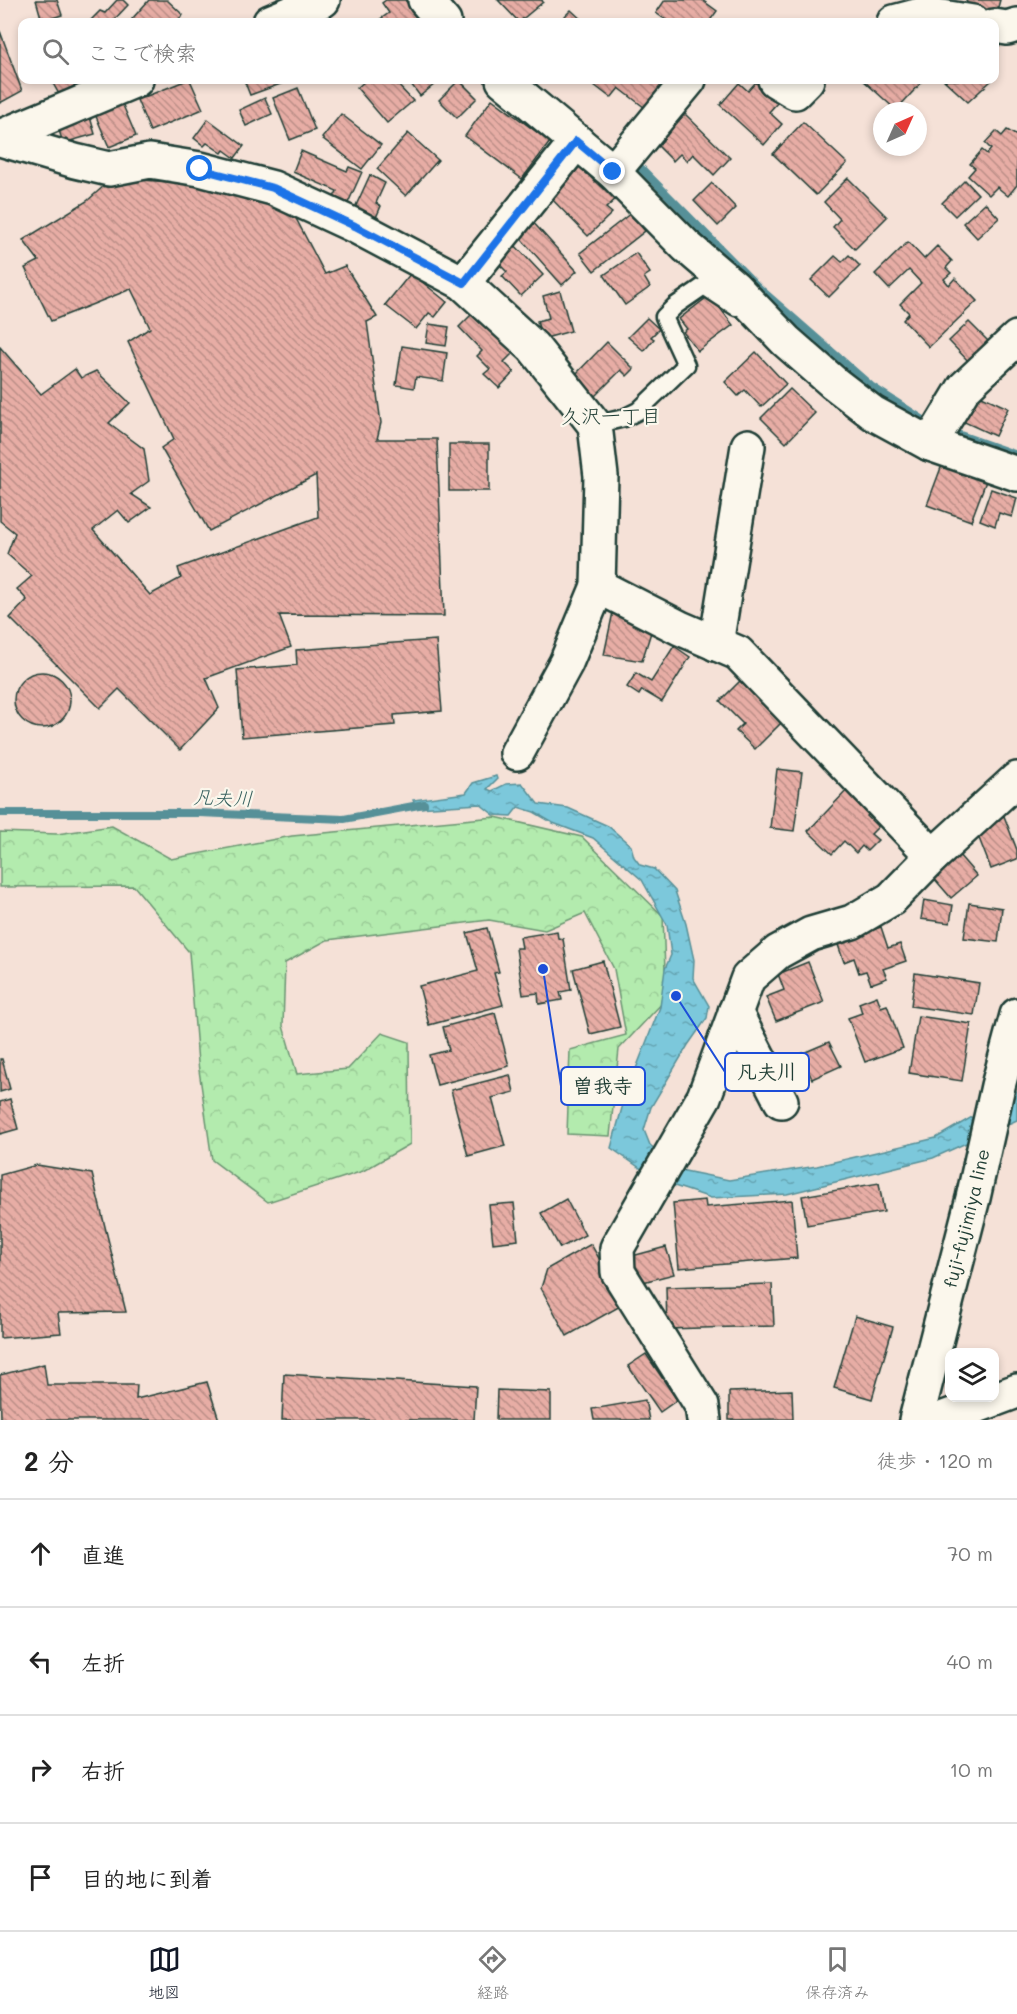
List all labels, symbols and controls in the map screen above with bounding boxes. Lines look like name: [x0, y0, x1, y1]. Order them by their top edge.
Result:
search box: [18, 18, 999, 84]
icon: search: [39, 35, 72, 68]
text: ここで検索: [87, 38, 197, 67]
north arrow: [873, 102, 927, 156]
route start: [186, 155, 212, 181]
route end: [599, 158, 625, 184]
district label: 久沢一丁目: [561, 402, 661, 428]
water label: 凡夫川: [193, 783, 253, 811]
callout: 凡夫川: [725, 1053, 809, 1091]
text: 凡夫川: [737, 1058, 797, 1084]
callout: 曽我寺: [561, 1067, 645, 1105]
text: 曽我寺: [573, 1072, 633, 1098]
street label: fuji-fujimiya line: [937, 1147, 995, 1290]
map controls: [945, 1348, 999, 1402]
button: layers: [945, 1348, 999, 1402]
text: 2 分: [24, 1444, 74, 1478]
text: 徒歩 · 120 m: [877, 1447, 993, 1473]
icon: ahead: [24, 1537, 57, 1570]
text: 直進: [81, 1540, 125, 1569]
text: 70 m: [947, 1540, 993, 1566]
icon: left: [24, 1645, 57, 1678]
text: 左折: [81, 1648, 125, 1677]
text: 40 m: [947, 1648, 993, 1674]
icon: right: [24, 1753, 57, 1786]
text: 右折: [81, 1756, 125, 1785]
text: 10 m: [949, 1756, 993, 1782]
icon: arrive: [24, 1861, 57, 1894]
text: 目的地に到着: [81, 1864, 213, 1893]
tab: 地図: [148, 1943, 181, 2003]
tab: 経路: [476, 1943, 509, 2003]
tab: 保存済み: [805, 1943, 869, 2003]

